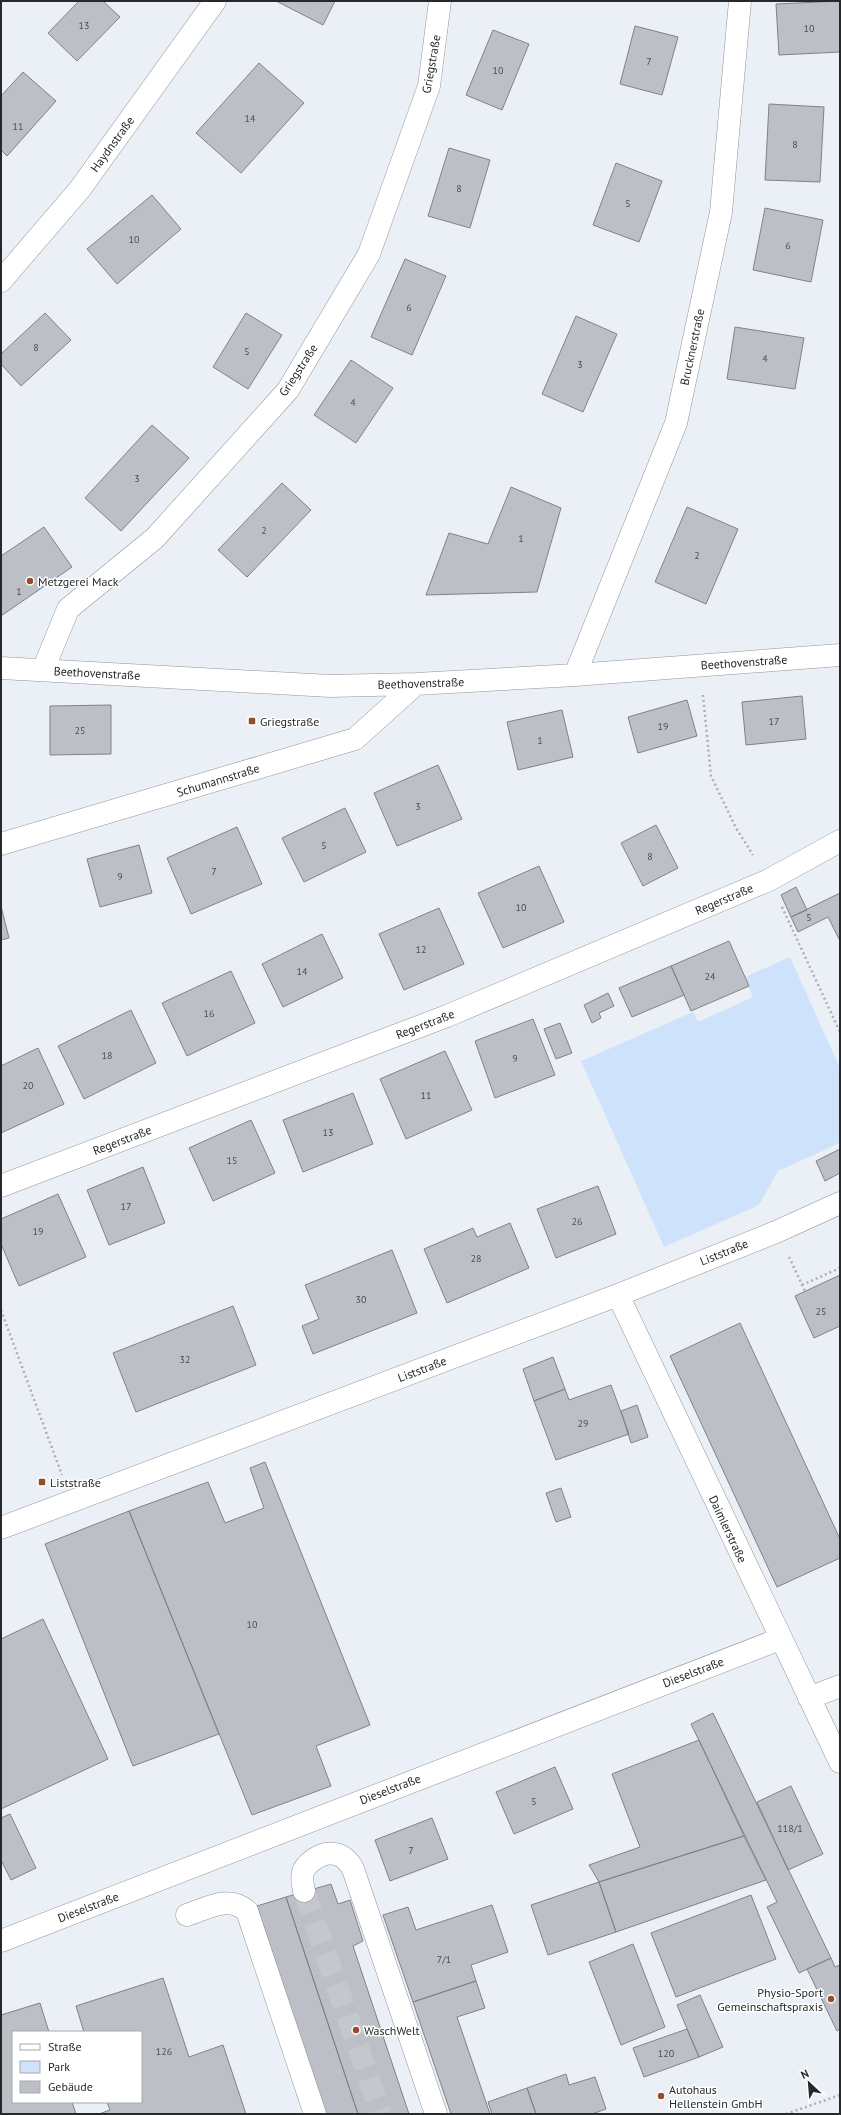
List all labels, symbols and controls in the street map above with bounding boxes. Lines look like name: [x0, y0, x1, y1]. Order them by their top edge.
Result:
house number: 13: [79, 19, 89, 32]
house number: 10: [804, 22, 815, 35]
street label: Griegstraße: [418, 33, 444, 95]
house number: 7: [646, 55, 652, 68]
house number: 10: [493, 64, 504, 77]
house number: 14: [245, 112, 256, 125]
street label: Haydnstraße: [87, 113, 137, 175]
house number: 11: [13, 120, 23, 133]
house number: 8: [792, 138, 798, 151]
house number: 8: [456, 182, 462, 195]
house number: 5: [625, 197, 631, 210]
house number: 10: [129, 233, 140, 246]
house number: 6: [785, 239, 791, 252]
house number: 6: [406, 301, 412, 314]
street label: Brucknerstraße: [677, 307, 707, 387]
house number: 8: [33, 341, 39, 354]
street label: Griegstraße: [276, 341, 320, 399]
house number: 5: [244, 345, 250, 358]
house number: 4: [762, 352, 768, 365]
house number: 3: [577, 358, 583, 371]
house number: 4: [350, 396, 356, 409]
house number: 3: [134, 472, 140, 485]
house number: 2: [261, 524, 267, 537]
house number: 1: [518, 532, 524, 545]
house number: 2: [694, 549, 700, 562]
place label: Metzgerei Mack: [38, 574, 119, 589]
marker: Metzgerei Mack: [25, 576, 35, 586]
house number: 1: [16, 585, 22, 598]
street label: Beethovenstraße: [700, 651, 788, 673]
street label: Beethovenstraße: [53, 663, 141, 683]
street label: Beethovenstraße: [377, 674, 465, 692]
place label: Griegstraße: [260, 714, 319, 729]
house number: 17: [769, 715, 779, 728]
marker: Griegstraße: [247, 716, 257, 726]
house number: 19: [658, 720, 668, 733]
house number: 25: [75, 724, 85, 737]
house number: 1: [537, 734, 543, 747]
street label: Schumannstraße: [175, 760, 261, 800]
house number: 3: [415, 800, 421, 813]
house number: 5: [321, 839, 327, 852]
house number: 8: [647, 850, 653, 863]
house number: 7: [211, 865, 217, 878]
house number: 9: [117, 870, 123, 883]
street label: Regerstraße: [693, 880, 755, 918]
house number: 10: [516, 901, 527, 914]
house number: 5: [806, 911, 812, 924]
house number: 12: [416, 943, 426, 956]
house number: 14: [297, 965, 308, 978]
house number: 24: [705, 970, 716, 983]
street label: Regerstraße: [394, 1006, 456, 1042]
house number: 16: [204, 1007, 214, 1020]
house number: 18: [102, 1049, 112, 1062]
house number: 9: [512, 1052, 518, 1065]
house number: 20: [23, 1079, 34, 1092]
house number: 11: [421, 1089, 431, 1102]
street label: Regerstraße: [91, 1122, 153, 1158]
house number: 13: [323, 1126, 333, 1139]
house number: 15: [227, 1154, 237, 1167]
house number: 17: [121, 1200, 131, 1213]
house number: 26: [572, 1215, 582, 1228]
house number: 19: [33, 1225, 43, 1238]
street label: Liststraße: [698, 1236, 750, 1268]
house number: 28: [471, 1252, 481, 1265]
house number: 30: [356, 1293, 367, 1306]
house number: 25: [816, 1305, 826, 1318]
house number: 32: [180, 1353, 190, 1366]
street label: Liststraße: [396, 1353, 448, 1385]
house number: 29: [578, 1417, 588, 1430]
place label: Liststraße: [50, 1475, 101, 1490]
marker: Liststraße: [37, 1477, 47, 1487]
street label: Daimlerstraße: [706, 1493, 750, 1565]
house number: 10: [247, 1618, 258, 1631]
street label: Dieselstraße: [660, 1653, 726, 1691]
street label: Dieselstraße: [357, 1770, 423, 1808]
house number: 5: [531, 1795, 537, 1808]
house number: 118/1: [777, 1822, 803, 1835]
house number: 7: [408, 1844, 414, 1857]
street label: Dieselstraße: [55, 1888, 121, 1926]
house number: 7/1: [437, 1953, 451, 1966]
place label: Physio-Sport Gemeinschaftspraxis: [717, 1985, 823, 2014]
marker: Physio-Sport Gemeinschaftspraxis: [826, 1994, 836, 2004]
place label: WaschWelt: [364, 2023, 420, 2038]
marker: WaschWelt: [351, 2025, 361, 2035]
legend: [12, 2031, 142, 2103]
text: Straße: [48, 2039, 82, 2054]
house number: 126: [156, 2045, 172, 2058]
house number: 120: [658, 2047, 675, 2060]
text: Park: [48, 2059, 70, 2074]
north arrow: [789, 2063, 829, 2103]
text: N: [798, 2066, 811, 2082]
text: Gebäude: [48, 2079, 93, 2094]
place label: Autohaus Hellenstein GmbH: [669, 2082, 763, 2111]
marker: Autohaus Hellenstein GmbH: [656, 2091, 666, 2101]

